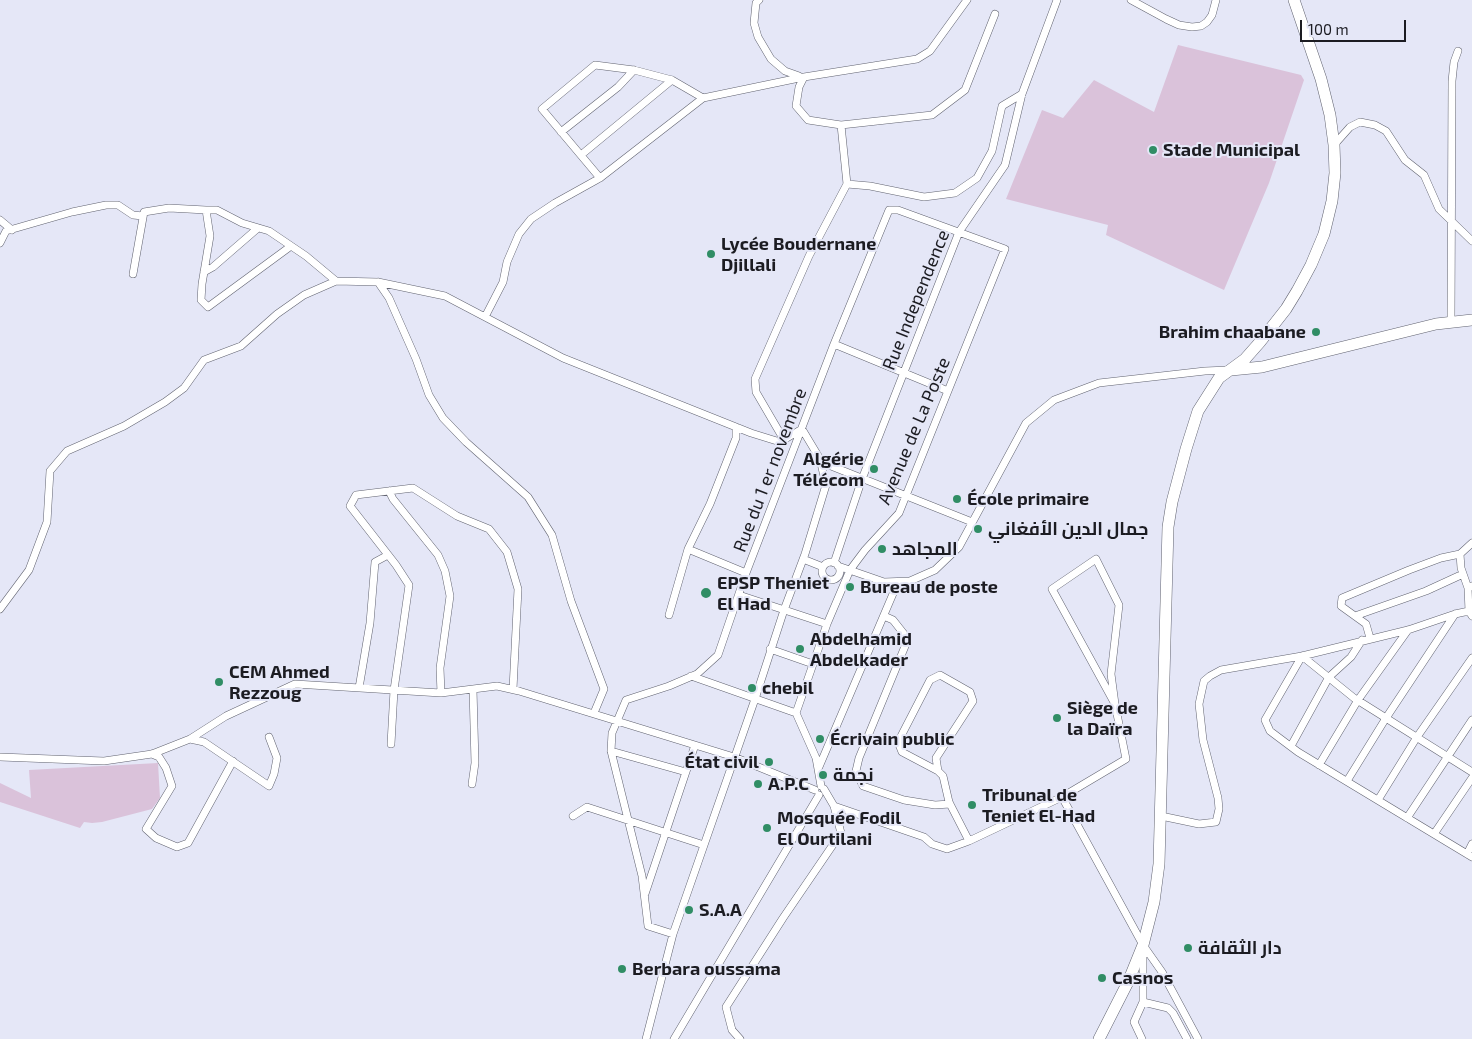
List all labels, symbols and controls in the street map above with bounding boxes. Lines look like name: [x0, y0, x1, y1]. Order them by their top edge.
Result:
scale bar: [1302, 10, 1408, 42]
text: 100 m: [1308, 20, 1349, 38]
place label: Stade Municipal: [1163, 139, 1300, 161]
marker: Stade Municipal: [1147, 144, 1159, 156]
street label: Rue Independence: [878, 227, 954, 373]
place label: Lycée Boudernane Djillali: [721, 233, 876, 276]
marker: Lycée Boudernane Djillali: [705, 248, 717, 260]
place label: Brahim chaabane: [1159, 321, 1306, 343]
marker: Brahim chaabane: [1310, 326, 1322, 338]
street label: Avenue de La Poste: [873, 354, 955, 508]
street label: Rue du 1 er novembre: [729, 385, 811, 555]
place label: Algérie Télécom: [793, 448, 864, 490]
marker: Algérie Télécom: [868, 463, 880, 475]
place label: École primaire: [967, 488, 1089, 510]
marker: École primaire: [951, 493, 963, 505]
place label: جمال الدين الأفغاني: [988, 518, 1148, 540]
marker: جمال الدين الأفغاني: [972, 523, 984, 535]
place label: المجاهد: [892, 538, 958, 560]
marker: المجاهد: [876, 543, 888, 555]
place label: EPSP Theniet El Had: [717, 572, 829, 614]
place label: Bureau de poste: [860, 576, 998, 598]
marker: Bureau de poste: [844, 581, 856, 593]
marker: EPSP Theniet El Had: [699, 586, 713, 600]
place label: Abdelhamid Abdelkader: [810, 628, 912, 670]
marker: Abdelhamid Abdelkader: [794, 643, 806, 655]
place label: CEM Ahmed Rezzoug: [229, 661, 330, 704]
marker: CEM Ahmed Rezzoug: [213, 676, 225, 688]
place label: chebil: [762, 677, 814, 699]
marker: chebil: [746, 682, 758, 694]
place label: Siège de la Daïra: [1067, 697, 1138, 740]
marker: Siège de la Daïra: [1051, 712, 1063, 724]
place label: Écrivain public: [830, 728, 954, 750]
marker: Écrivain public: [814, 733, 826, 745]
place label: État civil: [684, 751, 759, 773]
marker: État civil: [763, 756, 775, 768]
place label: نجمة: [833, 764, 874, 786]
marker: نجمة: [817, 769, 829, 781]
place label: A.P.C: [768, 773, 809, 795]
marker: A.P.C: [752, 778, 764, 790]
place label: Tribunal de Teniet El-Had: [982, 784, 1095, 826]
marker: Tribunal de Teniet El-Had: [966, 799, 978, 811]
place label: Mosquée Fodil El Ourtilani: [777, 807, 901, 850]
marker: Mosquée Fodil El Ourtilani: [761, 822, 773, 834]
place label: S.A.A: [699, 899, 742, 921]
marker: S.A.A: [683, 904, 695, 916]
place label: دار الثقافة: [1198, 937, 1282, 959]
marker: دار الثقافة: [1182, 942, 1194, 954]
place label: Berbara oussama: [632, 958, 781, 980]
marker: Berbara oussama: [616, 963, 628, 975]
place label: Casnos: [1112, 967, 1173, 989]
marker: Casnos: [1096, 972, 1108, 984]

